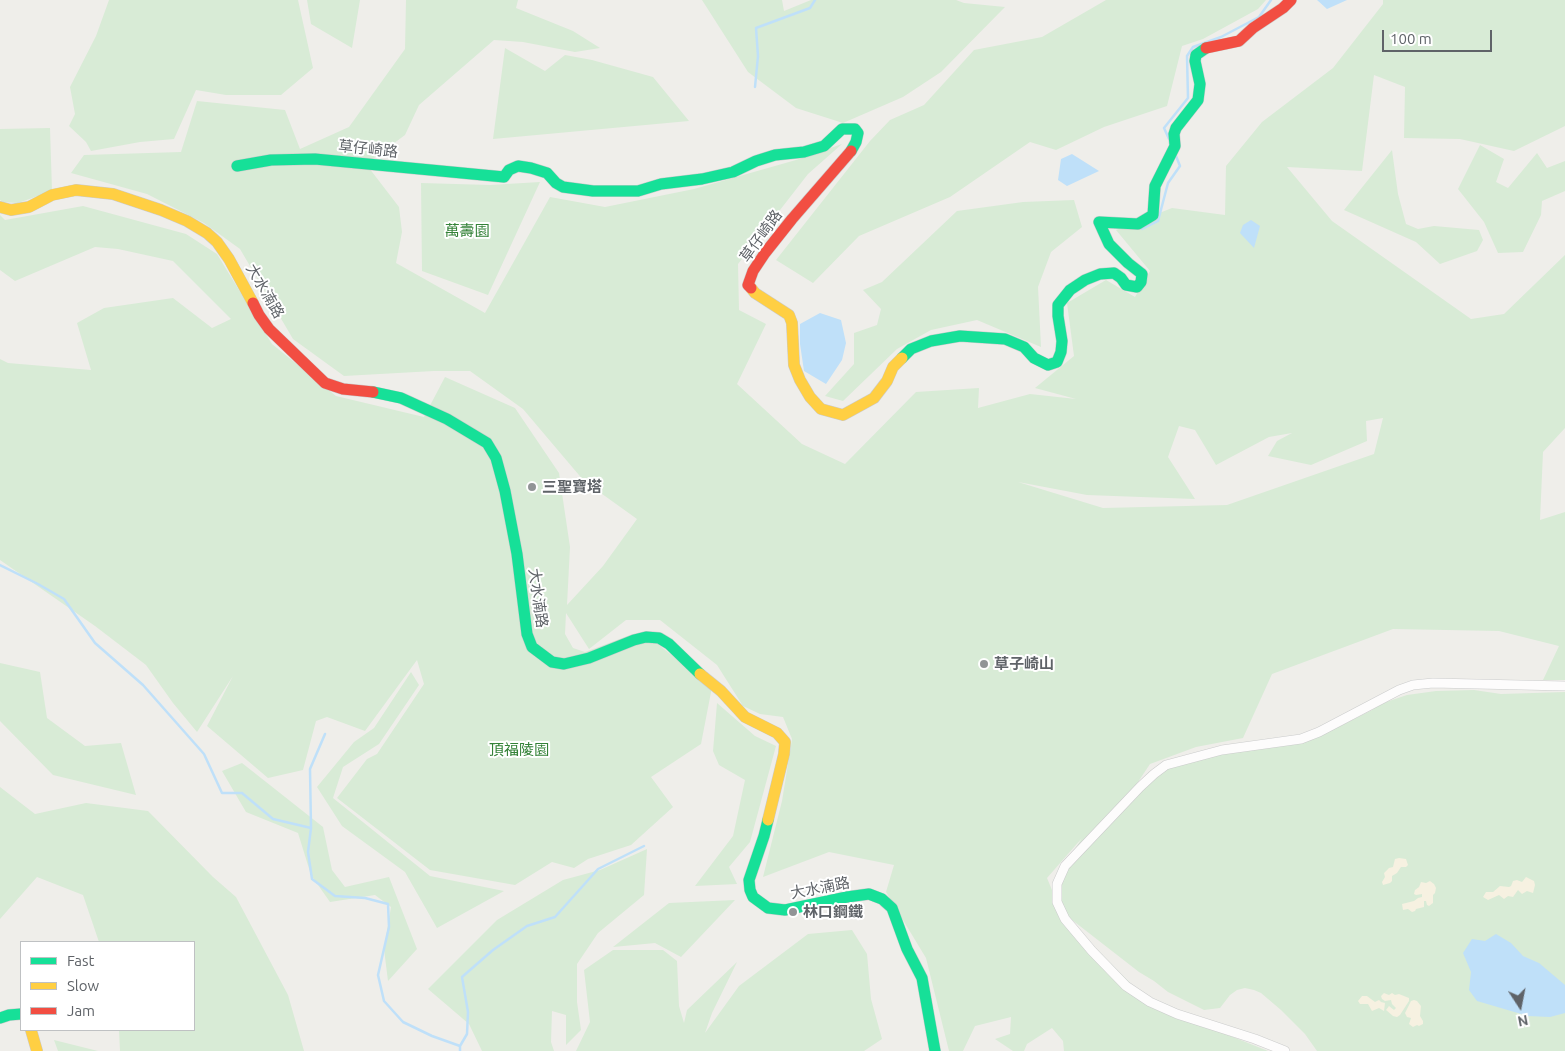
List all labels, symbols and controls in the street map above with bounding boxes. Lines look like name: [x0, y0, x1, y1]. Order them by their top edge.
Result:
scale bar: [1385, 20, 1495, 52]
text: 100 m: [1390, 30, 1432, 47]
street label: 草仔崎路: [337, 137, 399, 161]
street label: 草仔崎路: [736, 206, 786, 266]
park label: 萬壽園: [445, 222, 489, 240]
street label: 大水湳路: [242, 261, 288, 321]
place label: 三聖寶塔: [542, 478, 602, 496]
marker: 三聖寶塔: [526, 481, 538, 493]
street label: 大水湳路: [525, 567, 551, 629]
place label: 草子崎山: [994, 655, 1054, 673]
marker: 草子崎山: [978, 658, 990, 670]
park label: 頂福陵園: [489, 741, 549, 759]
street label: 大水湳路: [789, 873, 851, 903]
place label: 林口鋼鐵: [803, 903, 863, 921]
marker: 林口鋼鐵: [787, 906, 799, 918]
legend: [20, 941, 195, 1031]
text: Fast: [67, 952, 94, 969]
text: Slow: [67, 977, 99, 994]
north arrow: [1495, 981, 1545, 1031]
text: Jam: [67, 1002, 95, 1019]
text: N: [1516, 1012, 1530, 1030]

